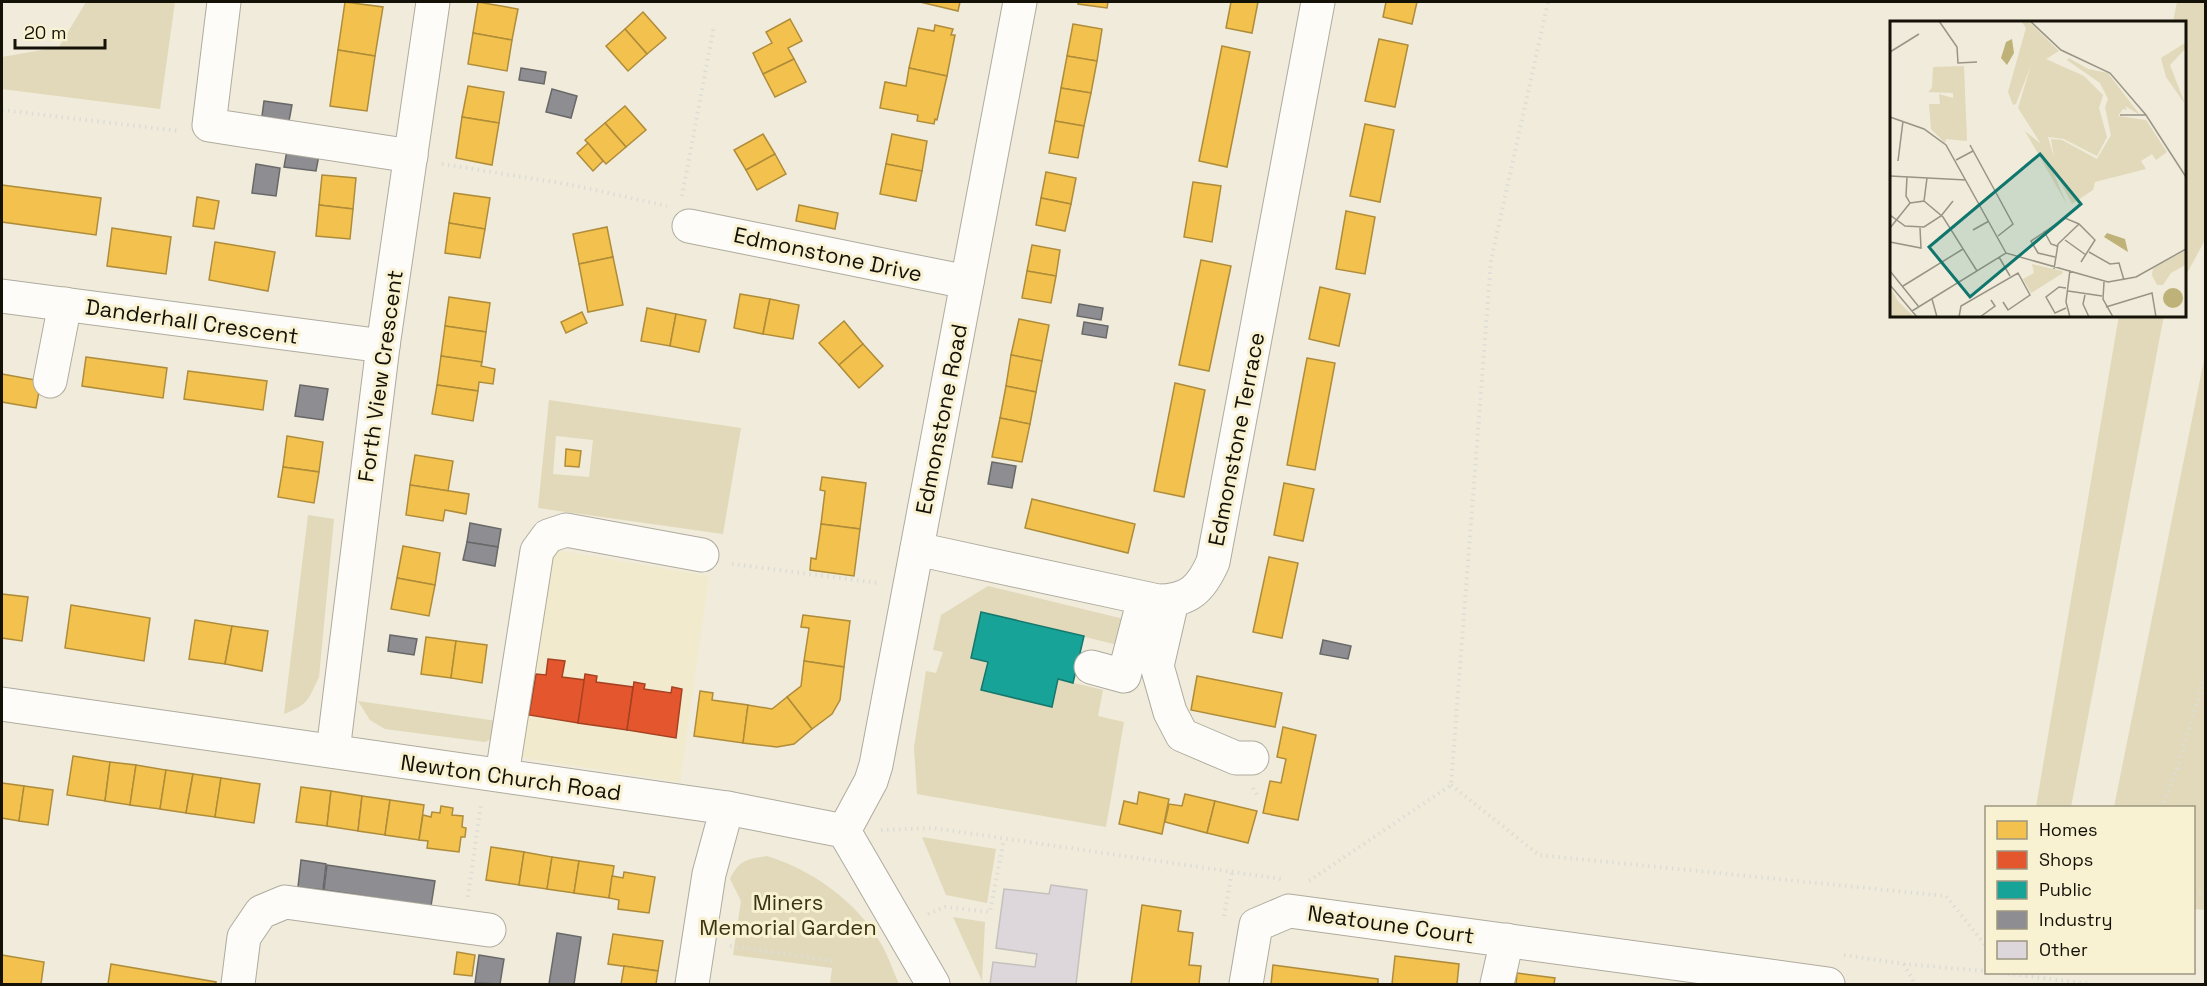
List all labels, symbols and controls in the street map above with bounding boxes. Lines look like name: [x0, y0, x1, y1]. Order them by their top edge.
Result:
scale bar: [15, 12, 105, 50]
text: 20 m: [24, 21, 67, 44]
inset map: [1890, 21, 2186, 316]
street label: Edmonstone Drive: [731, 220, 925, 288]
street label: Forth View Crescent: [351, 268, 409, 484]
street label: Danderhall Crescent: [84, 292, 300, 350]
street label: Edmonstone Road: [909, 321, 973, 517]
street label: Edmonstone Terrace: [1202, 330, 1270, 548]
street label: Newton Church Road: [399, 748, 623, 806]
legend: [1985, 806, 2195, 974]
text: Homes: [2039, 818, 2098, 841]
text: Shops: [2039, 848, 2093, 871]
text: Public: [2039, 878, 2092, 901]
park label: Miners Memorial Garden: [699, 888, 877, 941]
street label: Neatoune Court: [1306, 898, 1476, 950]
text: Industry: [2039, 908, 2112, 931]
text: Other: [2039, 938, 2088, 961]

